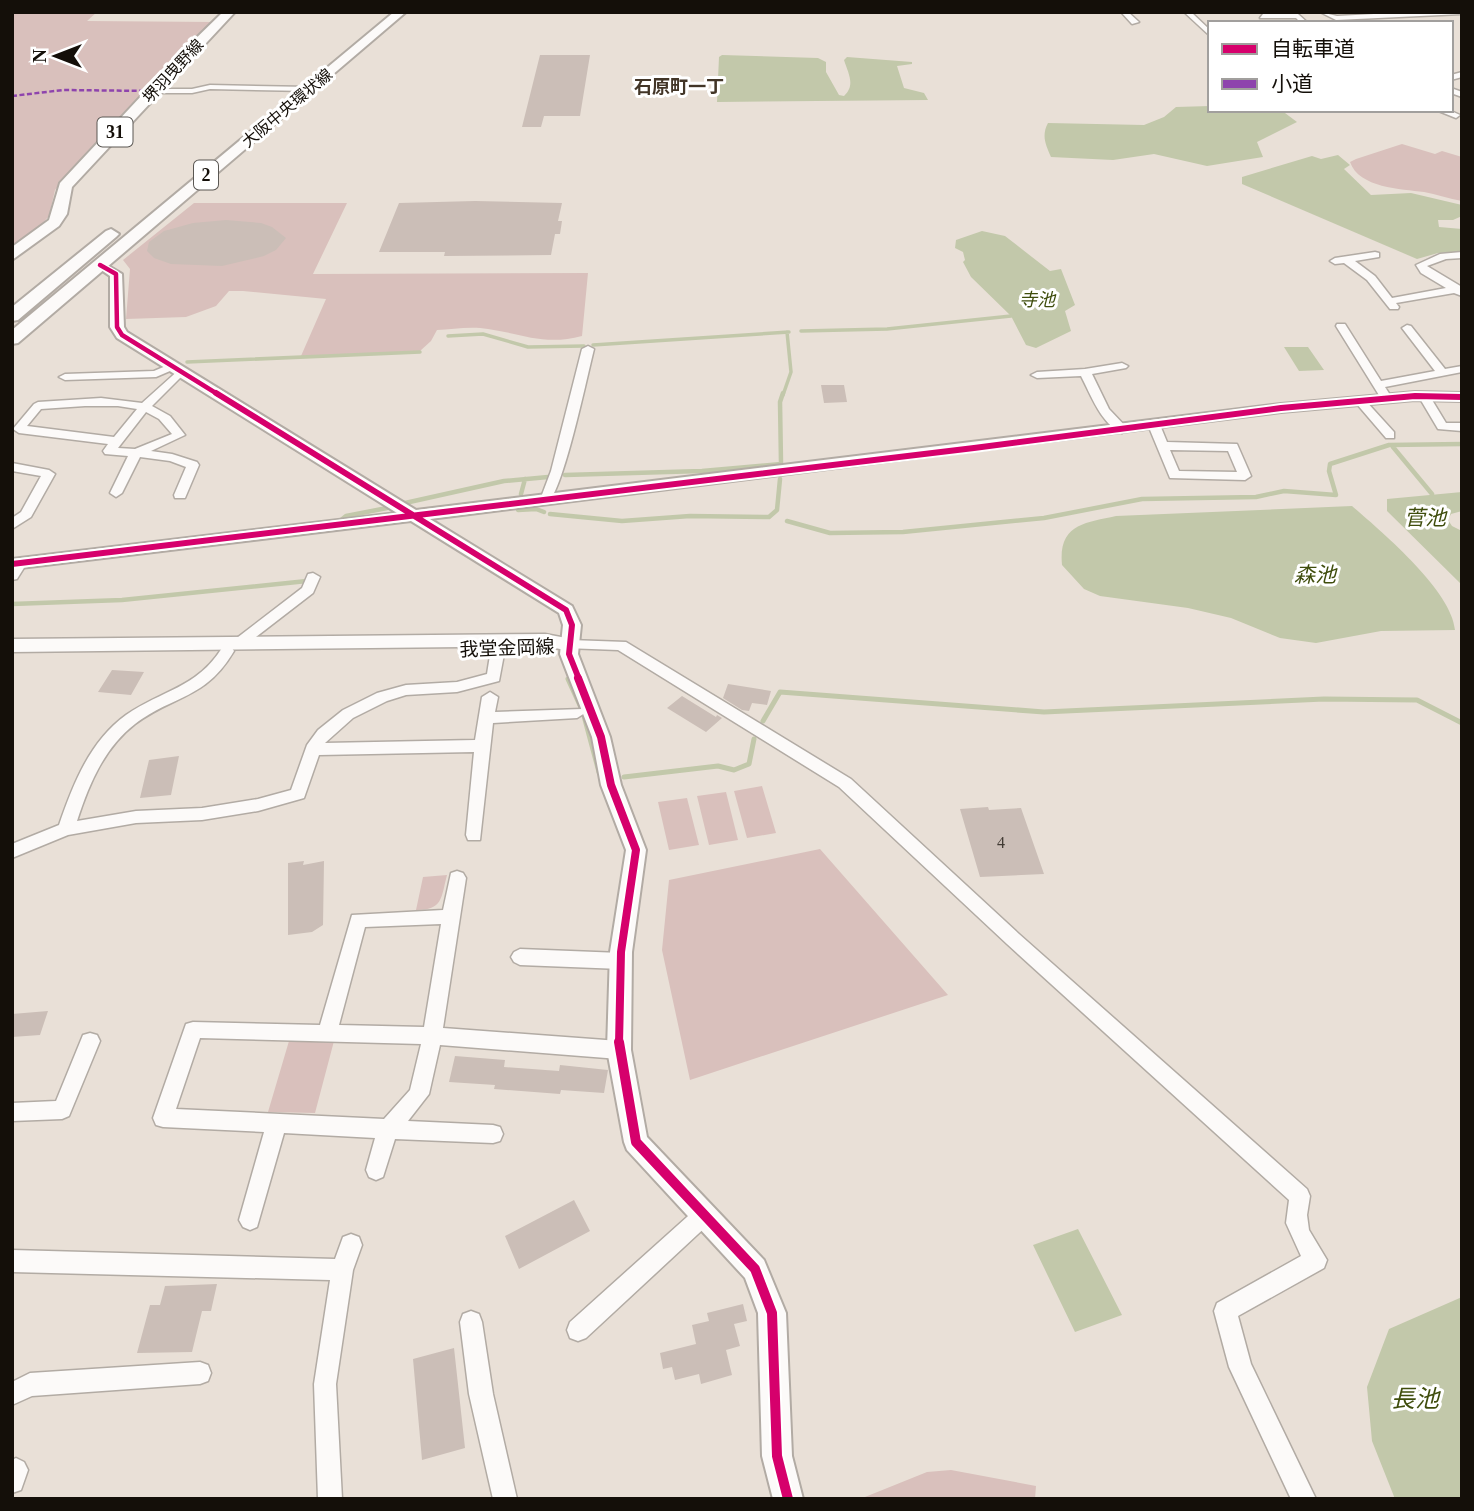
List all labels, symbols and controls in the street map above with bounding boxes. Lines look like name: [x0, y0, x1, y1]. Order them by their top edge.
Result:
north arrow: [21, 21, 91, 91]
legend: [1208, 21, 1453, 112]
street label: 堺羽曳野線: [139, 36, 207, 106]
text: 自転車道: [1271, 37, 1355, 61]
text: N: [29, 49, 50, 63]
street label: 大阪中央環状線: [239, 65, 335, 151]
text: 小道: [1271, 72, 1313, 96]
district label: 石原町一丁: [634, 77, 724, 97]
road number: 31: [97, 118, 132, 146]
road number: 2: [194, 160, 218, 190]
water label: 寺池: [1019, 290, 1057, 310]
water label: 菅池: [1404, 506, 1448, 530]
water label: 森池: [1294, 563, 1338, 587]
street label: 我堂金岡線: [459, 636, 555, 660]
house number: 4: [997, 834, 1005, 851]
water label: 長池: [1391, 1386, 1441, 1412]

